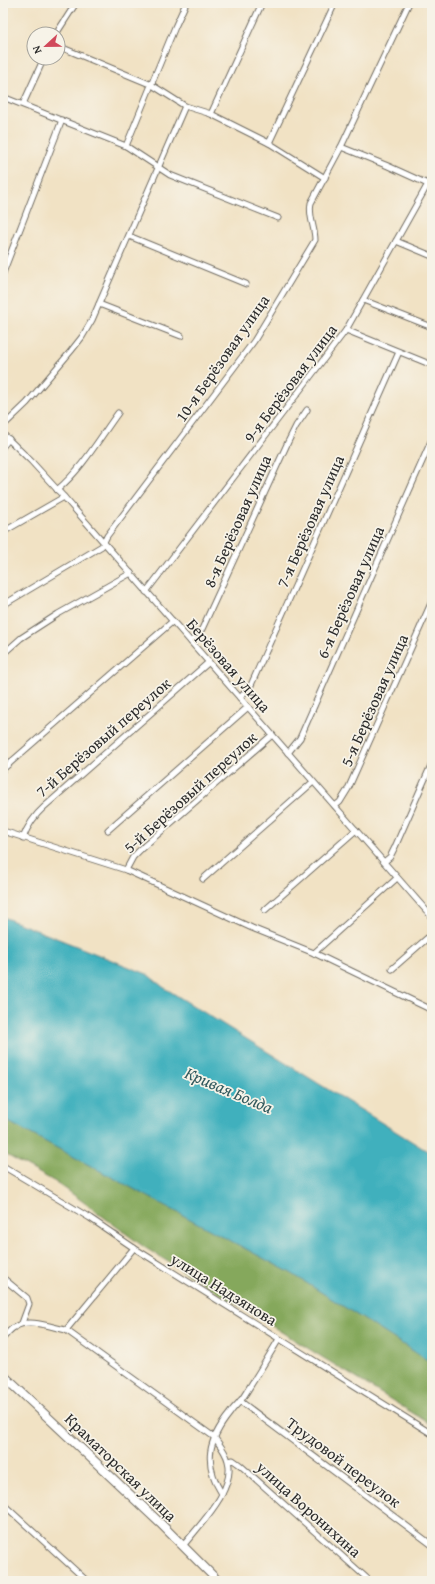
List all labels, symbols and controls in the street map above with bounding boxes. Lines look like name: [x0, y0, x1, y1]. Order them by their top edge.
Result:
north arrow: [26, 26, 66, 66]
text: N: [28, 43, 46, 56]
street label: 10-я Берёзовая улица: [169, 289, 275, 427]
street label: 9-я Берёзовая улица: [237, 318, 343, 447]
street label: 8-я Берёзовая улица: [197, 451, 277, 591]
street label: 7-я Берёзовая улица: [270, 451, 350, 591]
street label: 6-я Берёзовая улица: [310, 522, 390, 662]
street label: Берёзовая улица: [181, 613, 277, 718]
street label: 5-я Берёзовая улица: [334, 630, 414, 770]
street label: 7-й Берёзовый переулок: [30, 671, 176, 803]
street label: 5-й Берёзовый переулок: [118, 725, 263, 859]
water label: Кривая Болда: [181, 1060, 277, 1119]
street label: улица Надзянова: [165, 1246, 282, 1332]
street label: Краматорская улица: [60, 1407, 183, 1527]
street label: Трудовой переулок: [282, 1411, 407, 1513]
street label: улица Воронихина: [250, 1455, 367, 1563]

